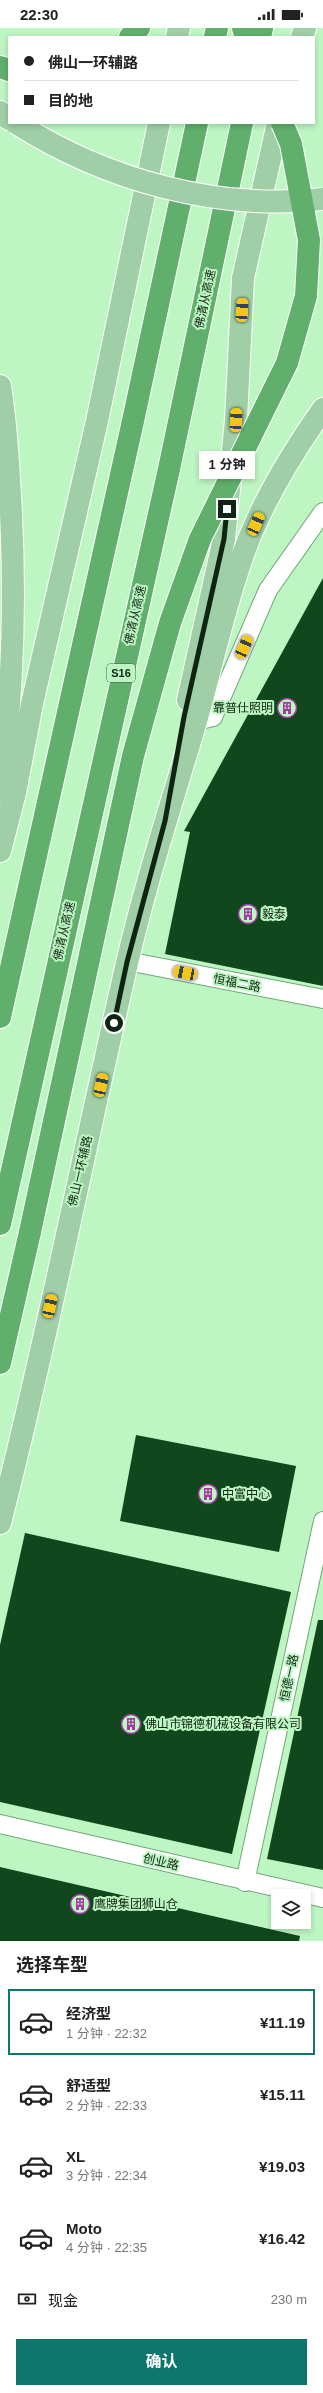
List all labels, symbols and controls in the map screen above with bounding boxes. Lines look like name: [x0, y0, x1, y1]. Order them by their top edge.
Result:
text: 22:30: [20, 6, 58, 23]
text: 佛山一环辅路: [48, 54, 138, 71]
text: 目的地: [48, 92, 93, 109]
street label: 佛清从高速: [192, 268, 218, 330]
car: [235, 298, 249, 322]
car: [229, 408, 243, 432]
callout: 1 分钟: [199, 451, 255, 479]
text: 1 分钟: [209, 457, 245, 472]
route end: [218, 500, 236, 518]
car: [246, 511, 266, 537]
street label: 佛清从高速: [121, 584, 149, 646]
car: [234, 634, 254, 660]
road number: S16: [107, 664, 135, 682]
building icon: 靠普仕照明: [276, 697, 298, 719]
place label: 靠普仕照明: [213, 701, 273, 715]
street label: 佛清从高速: [50, 900, 78, 962]
building icon: 毅泰: [237, 903, 259, 925]
place label: 毅泰: [262, 907, 286, 921]
car: [172, 965, 198, 981]
street label: 恒福二路: [212, 972, 262, 994]
route start: [105, 1014, 123, 1032]
car: [93, 1072, 109, 1098]
street label: 佛山一环辅路: [65, 1134, 95, 1208]
car: [42, 1293, 58, 1319]
building icon: 中富中心: [197, 1483, 219, 1505]
place label: 中富中心: [222, 1487, 270, 1501]
street label: 恒德一路: [277, 1653, 301, 1703]
building icon: 佛山市锦德机械设备有限公司: [120, 1713, 142, 1735]
place label: 佛山市锦德机械设备有限公司: [145, 1717, 301, 1731]
street label: 创业路: [142, 1851, 180, 1873]
map controls: [271, 1889, 311, 1929]
button: layers: [271, 1889, 311, 1929]
building icon: 鹰牌集团狮山仓: [69, 1893, 91, 1915]
place label: 鹰牌集团狮山仓: [94, 1897, 178, 1911]
text: 选择车型: [16, 1955, 88, 1975]
icon: car: [18, 2004, 54, 2040]
text: 经济型: [66, 2005, 111, 2022]
text: ¥11.19: [260, 2014, 305, 2031]
text: 1 分钟 · 22:32: [66, 2026, 147, 2041]
icon: car: [18, 2076, 54, 2112]
text: 舒适型: [66, 2077, 111, 2094]
text: ¥15.11: [260, 2086, 305, 2103]
text: 2 分钟 · 22:33: [66, 2098, 147, 2113]
icon: car: [18, 2148, 54, 2184]
text: XL: [66, 2148, 85, 2165]
text: ¥19.03: [259, 2158, 305, 2175]
text: 3 分钟 · 22:34: [66, 2168, 147, 2183]
icon: car: [18, 2220, 54, 2256]
text: Moto: [66, 2220, 102, 2237]
text: ¥16.42: [259, 2230, 305, 2247]
text: 4 分钟 · 22:35: [66, 2240, 147, 2255]
icon: cash: [16, 2288, 38, 2310]
text: 现金: [48, 2292, 78, 2309]
text: 230 m: [271, 2292, 307, 2307]
button: 确认: [16, 2339, 307, 2385]

